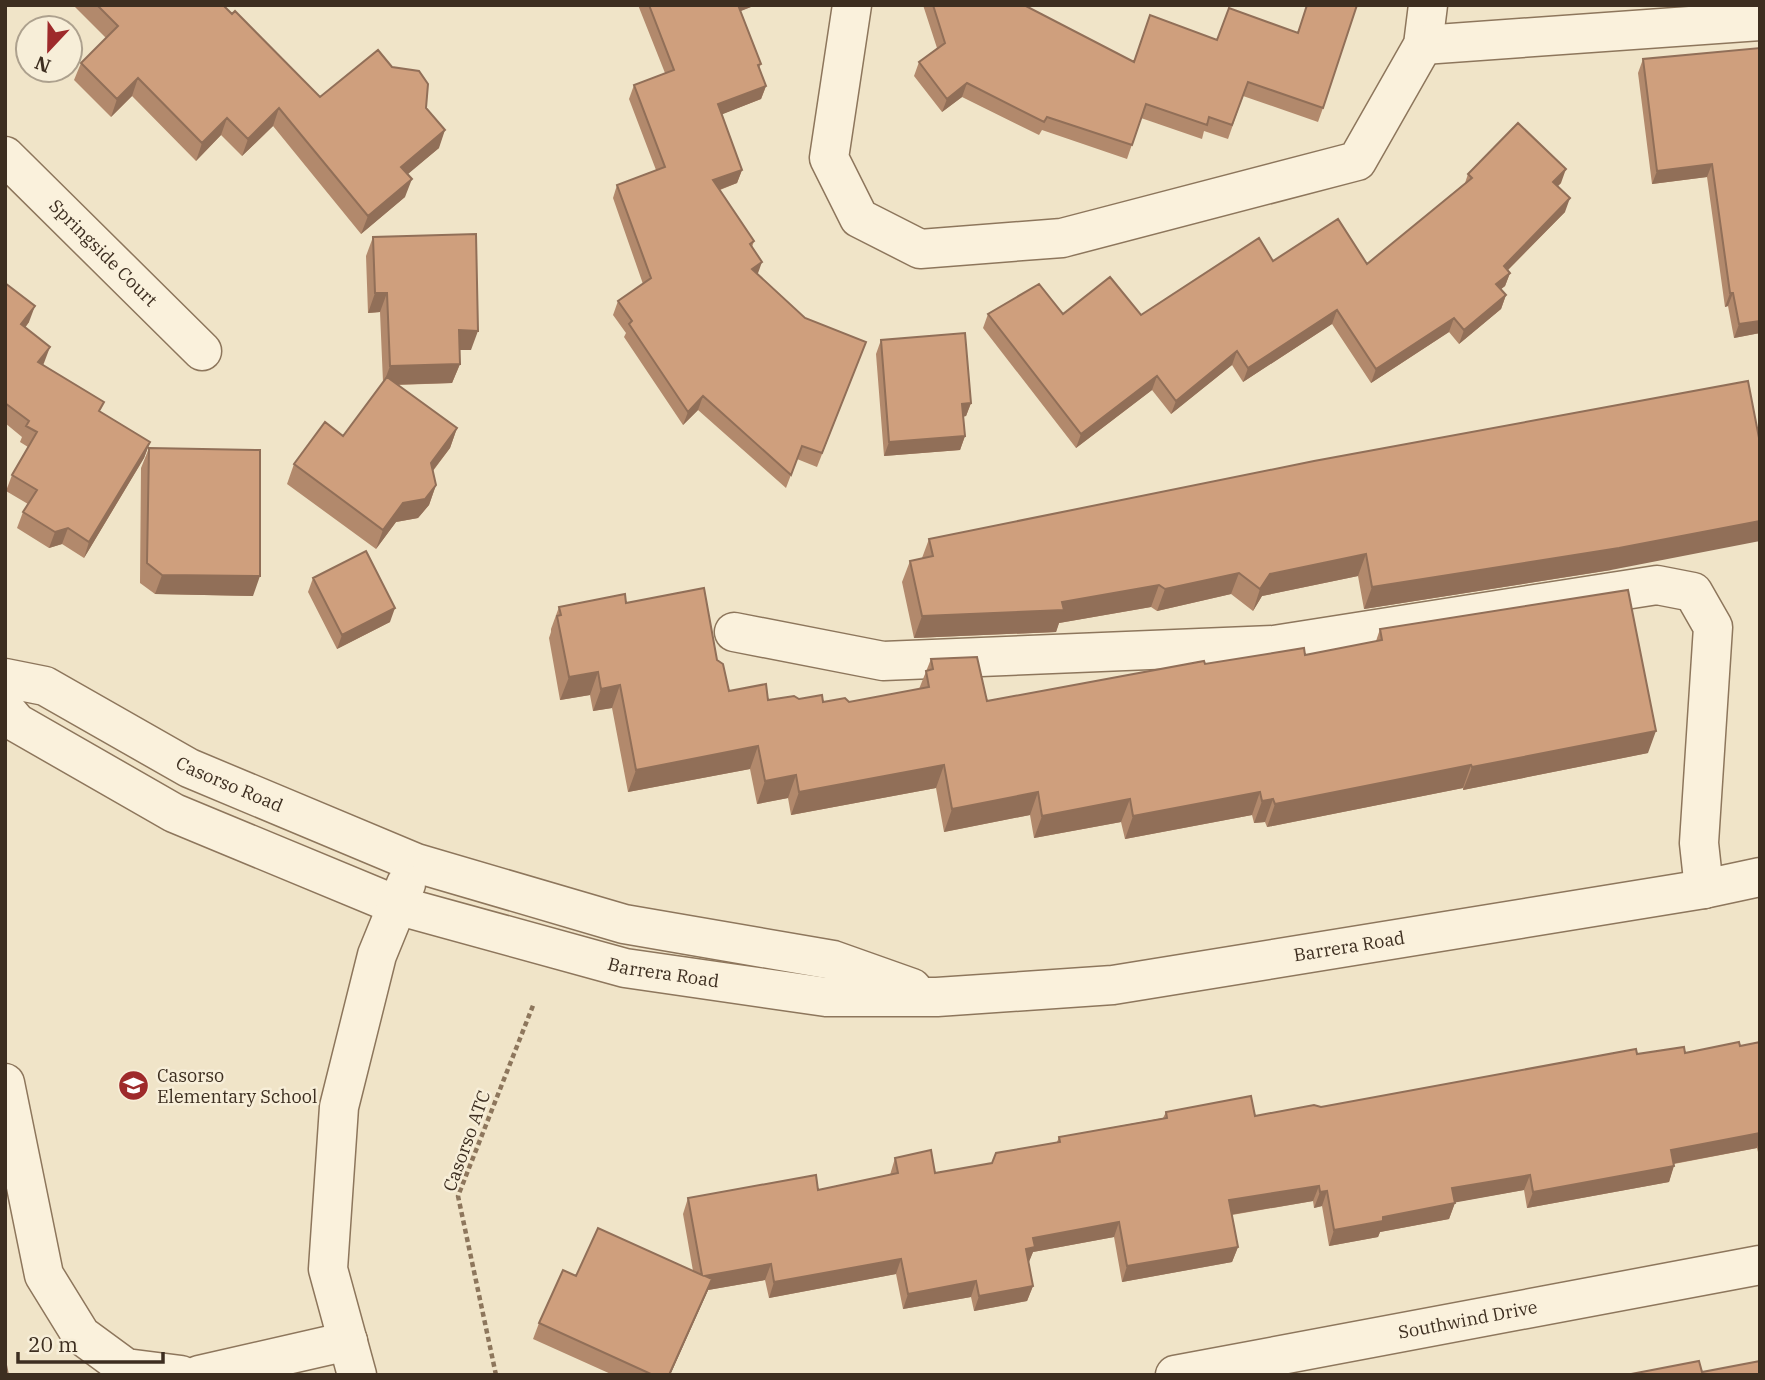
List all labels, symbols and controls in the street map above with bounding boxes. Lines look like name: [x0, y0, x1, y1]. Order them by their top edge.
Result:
north arrow: [14, 14, 84, 84]
text: N: [31, 51, 54, 79]
street label: Springside Court: [44, 194, 162, 311]
street label: Casorso Road: [172, 751, 287, 817]
street label: Barrera Road: [1292, 926, 1407, 967]
street label: Barrera Road: [605, 952, 721, 992]
place label: Casorso Elementary School: [157, 1064, 317, 1108]
school or university icon: Casorso Elementary School: [117, 1069, 151, 1103]
street label: Casorso ATC: [438, 1087, 495, 1195]
street label: Southwind Drive: [1396, 1295, 1539, 1344]
scale bar: [18, 1320, 163, 1364]
text: 20 m: [28, 1330, 78, 1358]

